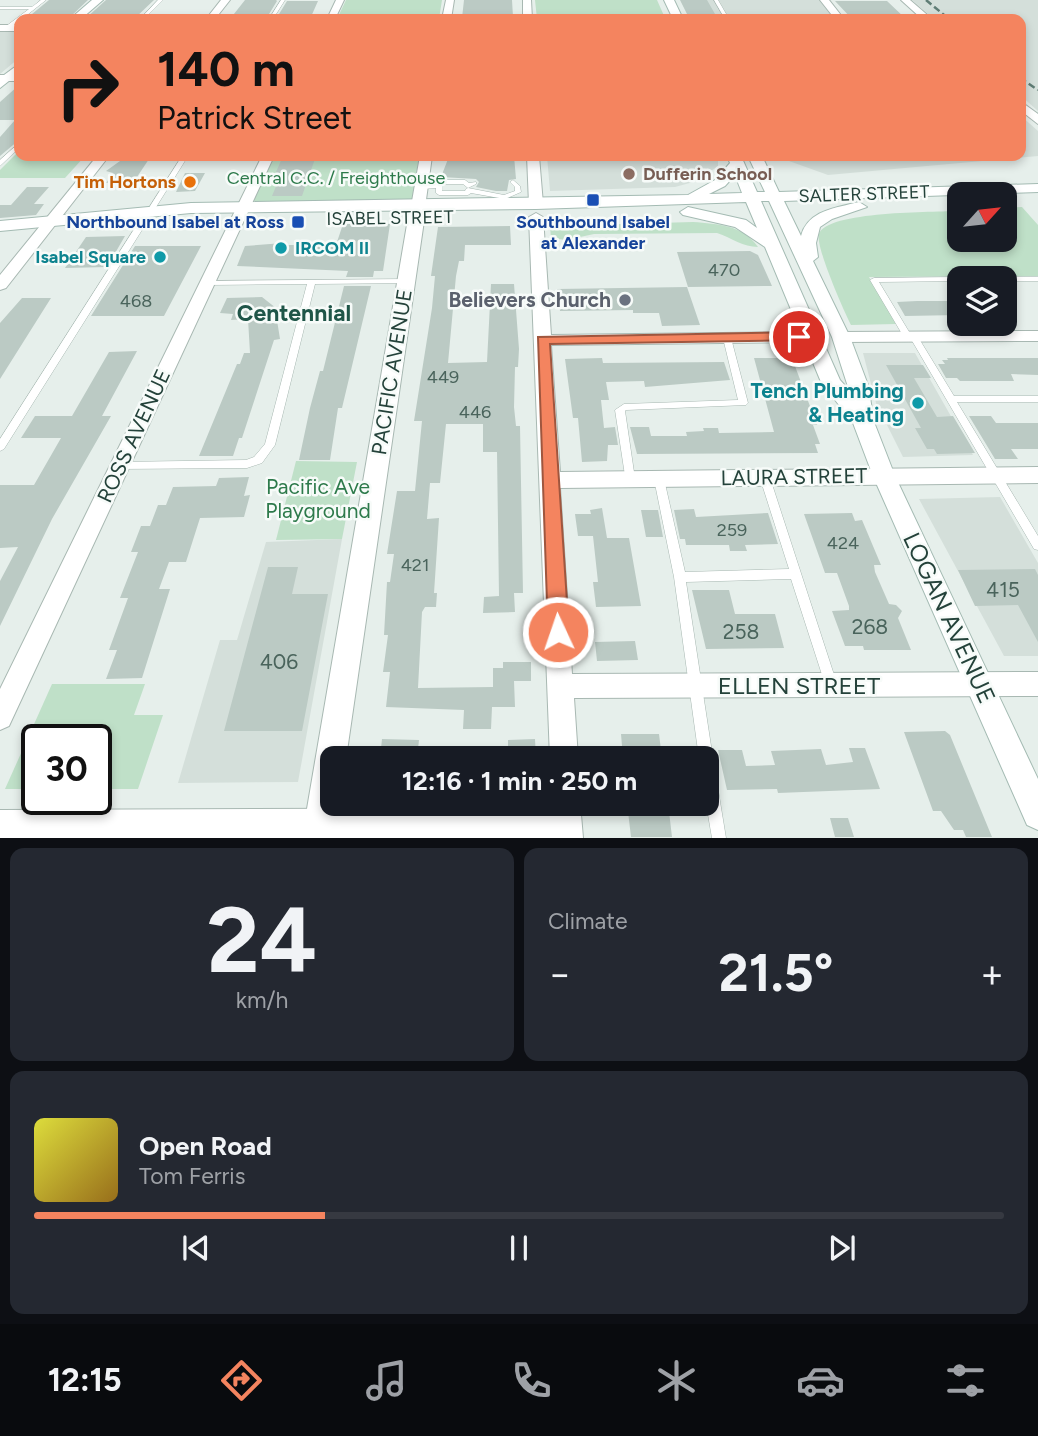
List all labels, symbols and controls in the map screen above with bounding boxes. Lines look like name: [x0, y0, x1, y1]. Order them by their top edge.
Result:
text: 140 m: [157, 39, 295, 98]
icon: right: [42, 42, 133, 133]
text: Patrick Street: [157, 99, 352, 137]
place label: Dufferin School: [643, 163, 772, 185]
marker: Dufferin School: [621, 166, 637, 182]
park label: Central C.C. / Freighthouse: [227, 167, 445, 189]
place label: Tim Hortons: [74, 171, 177, 193]
marker: Tim Hortons: [182, 174, 198, 190]
street label: SALTER STREET: [798, 181, 930, 207]
north arrow: [947, 182, 1017, 252]
map controls: [947, 182, 1017, 336]
marker: Southbound Isabel at Alexander: [585, 192, 601, 208]
street label: ISABEL STREET: [326, 206, 454, 230]
place label: Northbound Isabel at Ross: [66, 211, 285, 233]
place label: Southbound Isabel at Alexander: [516, 211, 670, 254]
marker: Northbound Isabel at Ross: [290, 214, 306, 230]
place label: IRCOM II: [295, 237, 369, 259]
marker: IRCOM II: [273, 240, 289, 256]
place label: Isabel Square: [35, 246, 146, 268]
marker: Isabel Square: [152, 249, 168, 265]
house number: 470: [708, 259, 740, 281]
button: layers: [947, 266, 1017, 336]
street label: PACIFIC AVENUE: [366, 287, 417, 457]
place label: Believers Church: [448, 287, 611, 312]
house number: 468: [120, 290, 152, 312]
marker: Believers Church: [617, 292, 633, 308]
district label: Centennial: [237, 299, 351, 327]
pin: [769, 307, 829, 367]
icon: arrive: [780, 318, 818, 356]
street label: ROSS AVENUE: [92, 365, 175, 506]
house number: 449: [427, 366, 459, 388]
place label: Tench Plumbing & Heating: [750, 378, 904, 427]
marker: Tench Plumbing & Heating: [910, 395, 926, 411]
house number: 446: [459, 401, 491, 423]
street label: LAURA STREET: [720, 463, 868, 490]
park label: Pacific Ave Playground: [265, 474, 371, 523]
house number: 259: [717, 519, 747, 541]
street label: LOGAN AVENUE: [897, 528, 1002, 708]
house number: 424: [827, 532, 859, 554]
house number: 421: [401, 554, 429, 576]
house number: 415: [986, 577, 1020, 602]
position arrow: [521, 595, 595, 669]
house number: 268: [852, 614, 888, 639]
house number: 258: [723, 619, 759, 644]
house number: 406: [260, 649, 298, 674]
street label: ELLEN STREET: [718, 671, 880, 700]
speed limit sign: 30: [21, 724, 112, 815]
text: 12:16 · 1 min · 250 m: [402, 765, 637, 797]
text: 24: [207, 886, 317, 995]
text: Climate: [548, 907, 627, 935]
text: 21.5°: [719, 942, 833, 1004]
text: −: [548, 951, 572, 997]
text: +: [980, 951, 1004, 997]
text: km/h: [236, 986, 288, 1014]
text: Open Road: [139, 1130, 272, 1162]
text: Tom Ferris: [139, 1162, 245, 1190]
icon: previous: [177, 1229, 215, 1267]
icon: pause: [500, 1229, 538, 1267]
icon: next: [823, 1229, 861, 1267]
icon: directions: [217, 1356, 266, 1405]
icon: music: [362, 1356, 411, 1405]
icon: phone: [507, 1356, 556, 1405]
icon: climate: [652, 1356, 701, 1405]
icon: car: [796, 1356, 845, 1405]
icon: filters: [941, 1356, 990, 1405]
text: 12:15: [48, 1361, 122, 1399]

